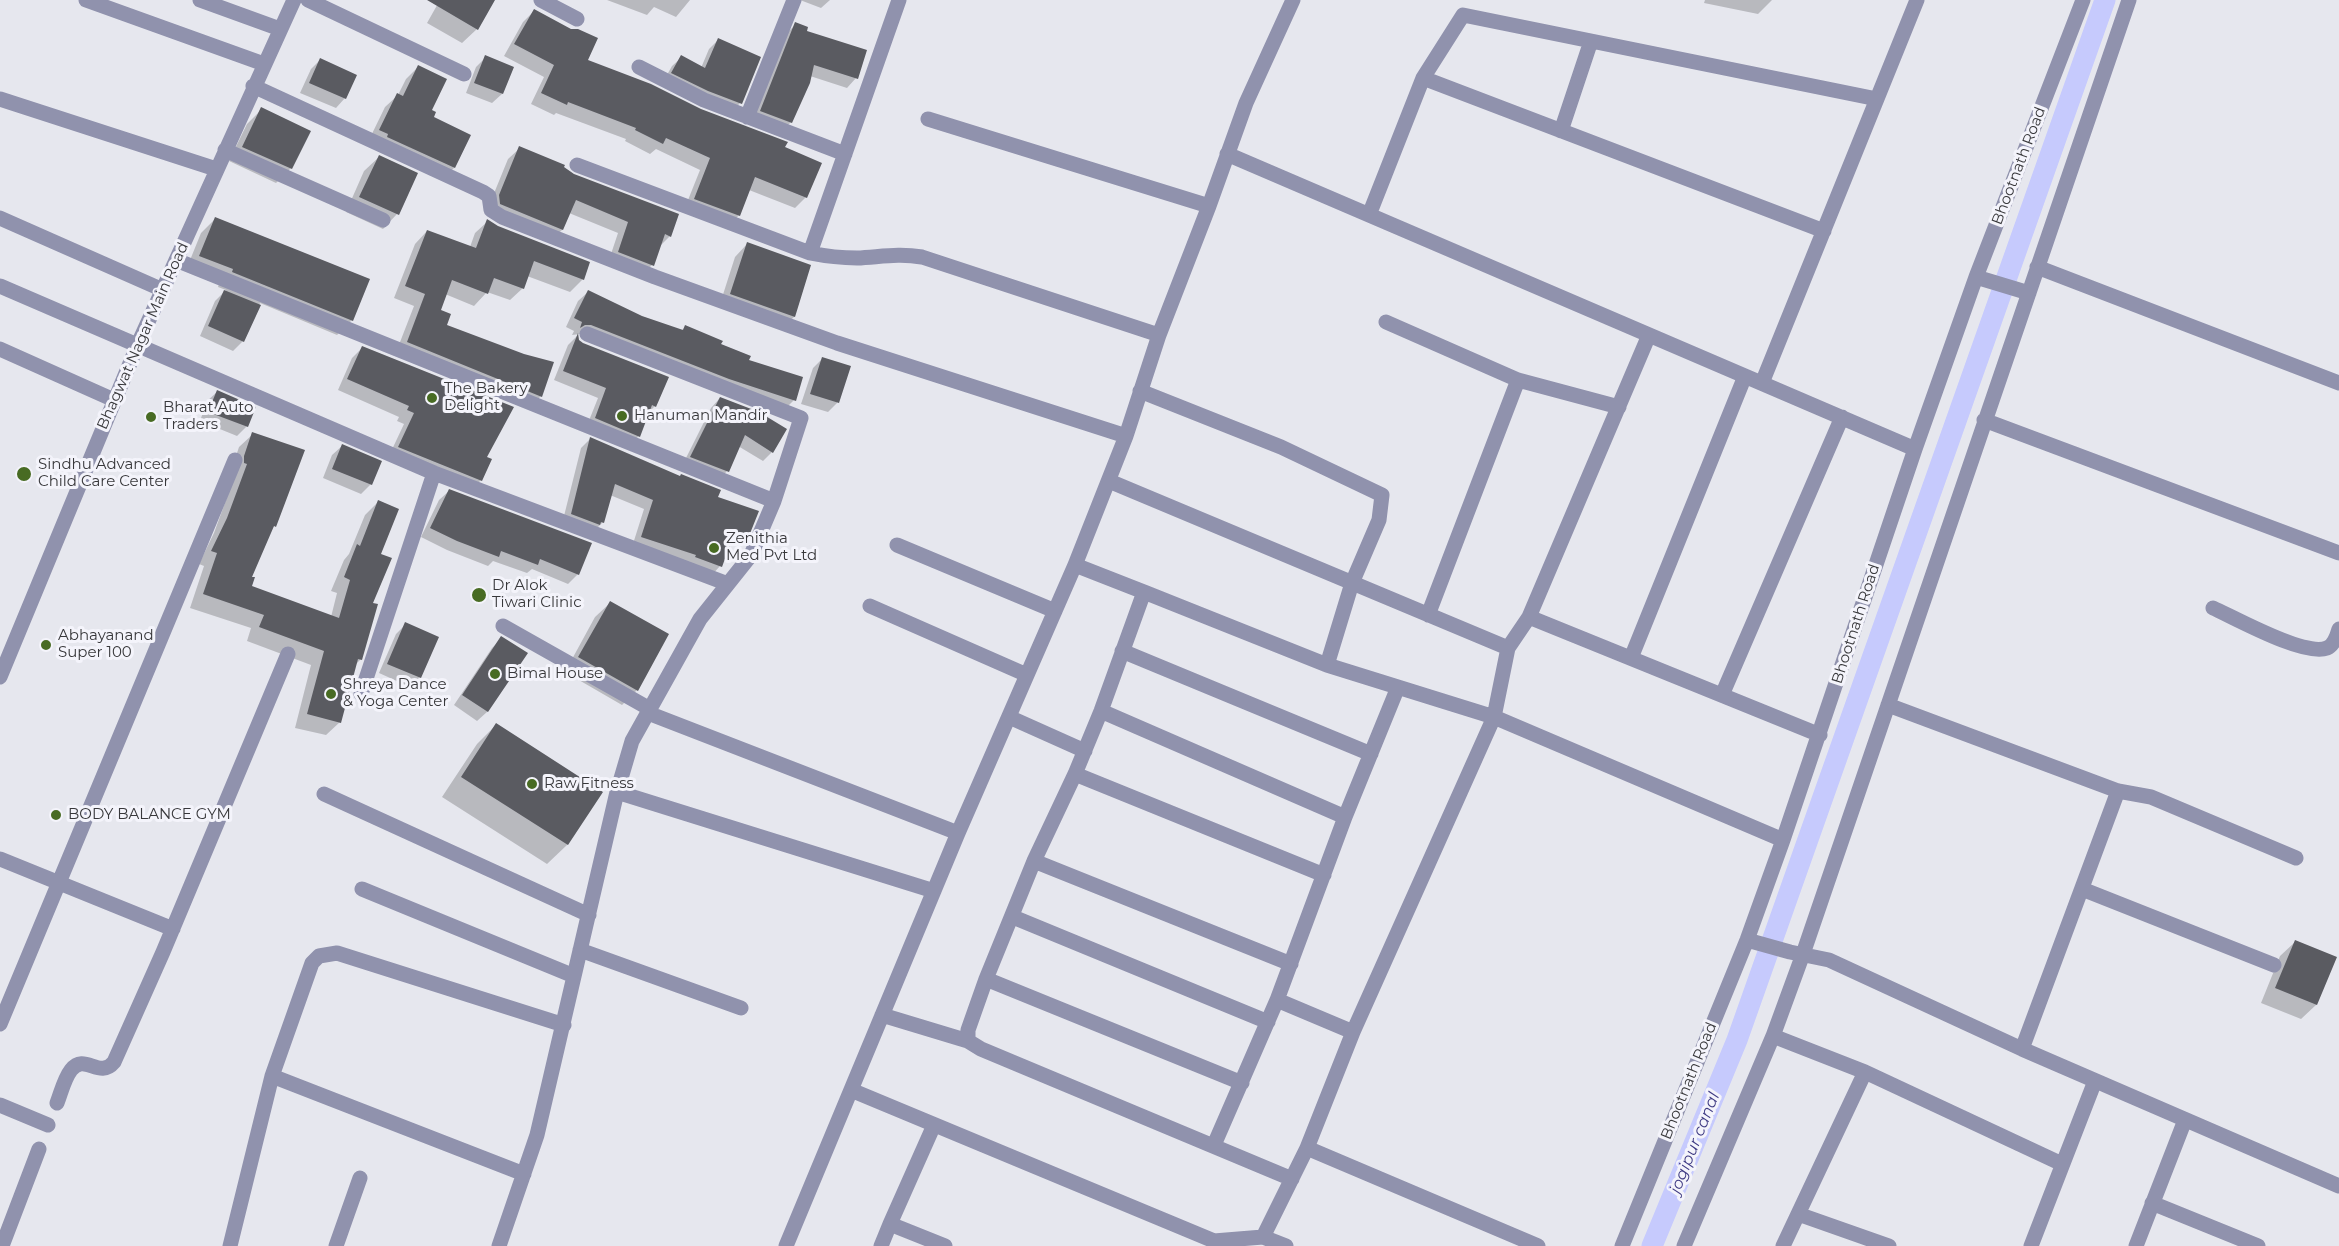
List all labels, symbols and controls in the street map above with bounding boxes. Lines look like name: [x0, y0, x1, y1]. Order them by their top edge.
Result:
street label: Bhootnath Road: [1988, 105, 2050, 227]
street label: Bhagwat Nagar Main Road: [94, 240, 192, 432]
place label: The Bakery Delight: [444, 380, 528, 415]
marker: The Bakery Delight: [425, 391, 439, 405]
place label: Bharat Auto Traders: [163, 399, 253, 434]
place label: Hanuman Mandir: [634, 407, 768, 425]
marker: Hanuman Mandir: [615, 409, 629, 423]
marker: Bharat Auto Traders: [144, 410, 158, 424]
place label: Sindhu Advanced Child Care Center: [38, 456, 171, 491]
marker: Sindhu Advanced Child Care Center: [15, 465, 33, 483]
place label: Zenithia Med Pvt Ltd: [726, 530, 817, 565]
marker: Zenithia Med Pvt Ltd: [707, 541, 721, 555]
street label: Bhootnath Road: [1828, 562, 1884, 686]
place label: Dr Alok Tiwari Clinic: [492, 577, 582, 612]
marker: Dr Alok Tiwari Clinic: [470, 586, 488, 604]
place label: Abhayanand Super 100: [58, 627, 154, 662]
marker: Abhayanand Super 100: [39, 638, 53, 652]
place label: Bimal House: [507, 665, 603, 683]
marker: Bimal House: [488, 667, 502, 681]
place label: Shreya Dance & Yoga Center: [343, 676, 448, 711]
marker: Shreya Dance & Yoga Center: [324, 687, 338, 701]
place label: Raw Fitness: [544, 775, 634, 793]
marker: Raw Fitness: [525, 777, 539, 791]
place label: BODY BALANCE GYM: [68, 806, 231, 824]
marker: BODY BALANCE GYM: [49, 808, 63, 822]
street label: Bhootnath Road: [1657, 1020, 1721, 1142]
water label: jogipur canal: [1666, 1090, 1724, 1196]

